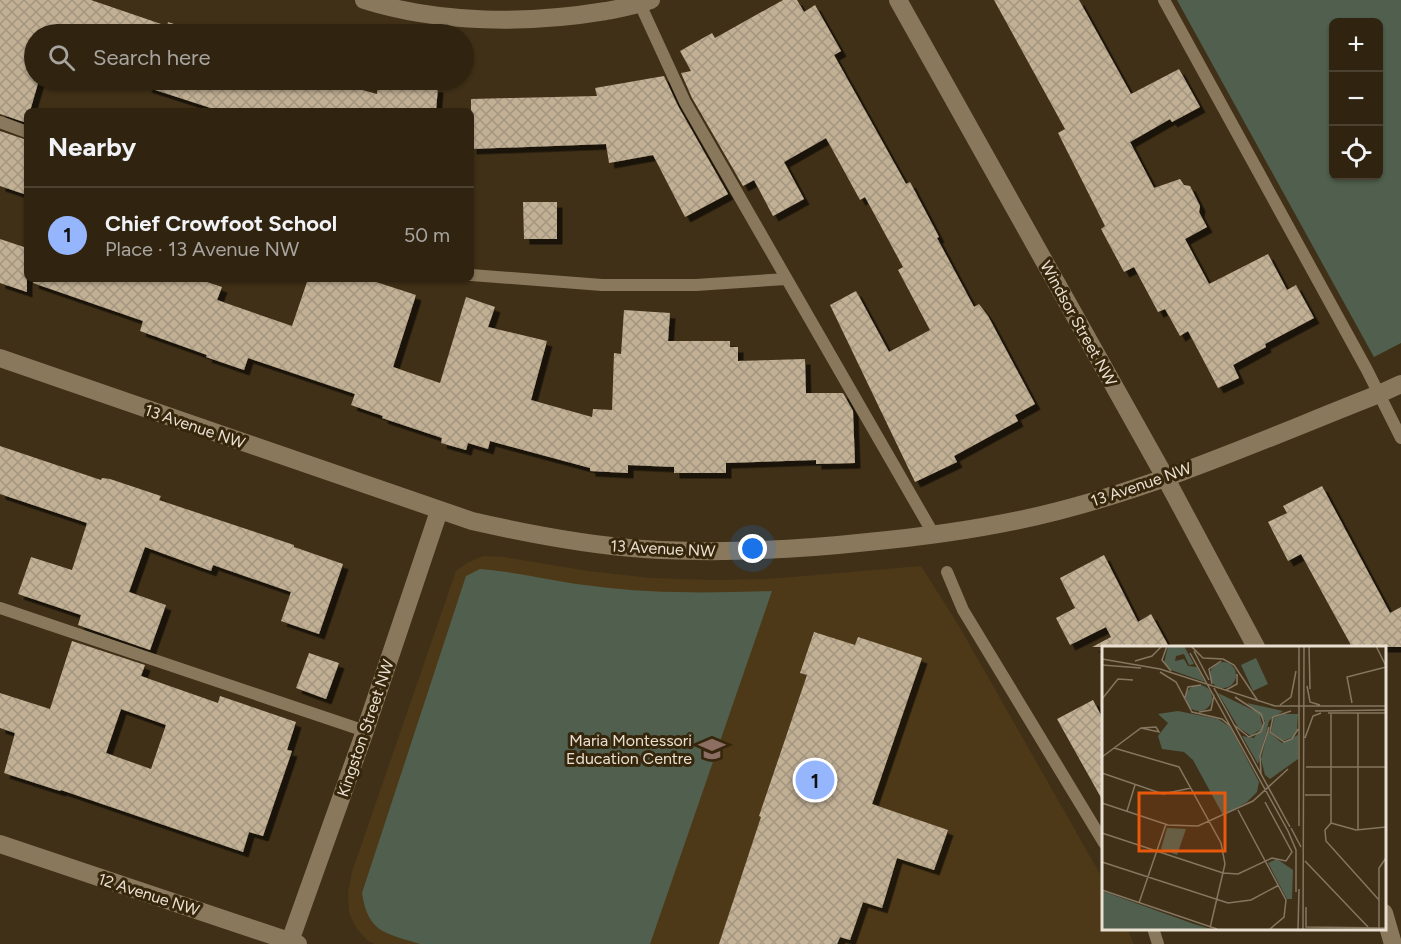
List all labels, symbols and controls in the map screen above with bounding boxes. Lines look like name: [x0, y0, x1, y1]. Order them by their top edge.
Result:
map controls: [1329, 18, 1383, 180]
button: +: [1329, 18, 1383, 72]
search box: [24, 24, 474, 90]
icon: search: [45, 41, 78, 74]
text: Search here: [93, 44, 211, 71]
button: −: [1329, 72, 1383, 126]
button: locate: [1329, 126, 1383, 180]
text: Nearby: [48, 131, 136, 163]
text: Chief Crowfoot School: [105, 210, 337, 237]
text: 1: [63, 223, 72, 247]
text: 50 m: [404, 223, 450, 247]
text: Place · 13 Avenue NW: [105, 237, 299, 261]
street label: Windsor Street NW: [1036, 257, 1121, 390]
street label: 13 Avenue NW: [142, 400, 248, 453]
street label: 13 Avenue NW: [1088, 458, 1195, 511]
your location: [738, 534, 767, 563]
street label: 13 Avenue NW: [610, 536, 717, 561]
inset map: [1102, 646, 1386, 929]
street label: Kingston Street NW: [333, 656, 398, 799]
place label: Maria Montessori Education Centre: [566, 731, 692, 768]
school or university icon: Maria Montessori Education Centre: [697, 734, 727, 764]
pin: 1: [796, 758, 834, 802]
street label: 12 Avenue NW: [96, 869, 202, 920]

